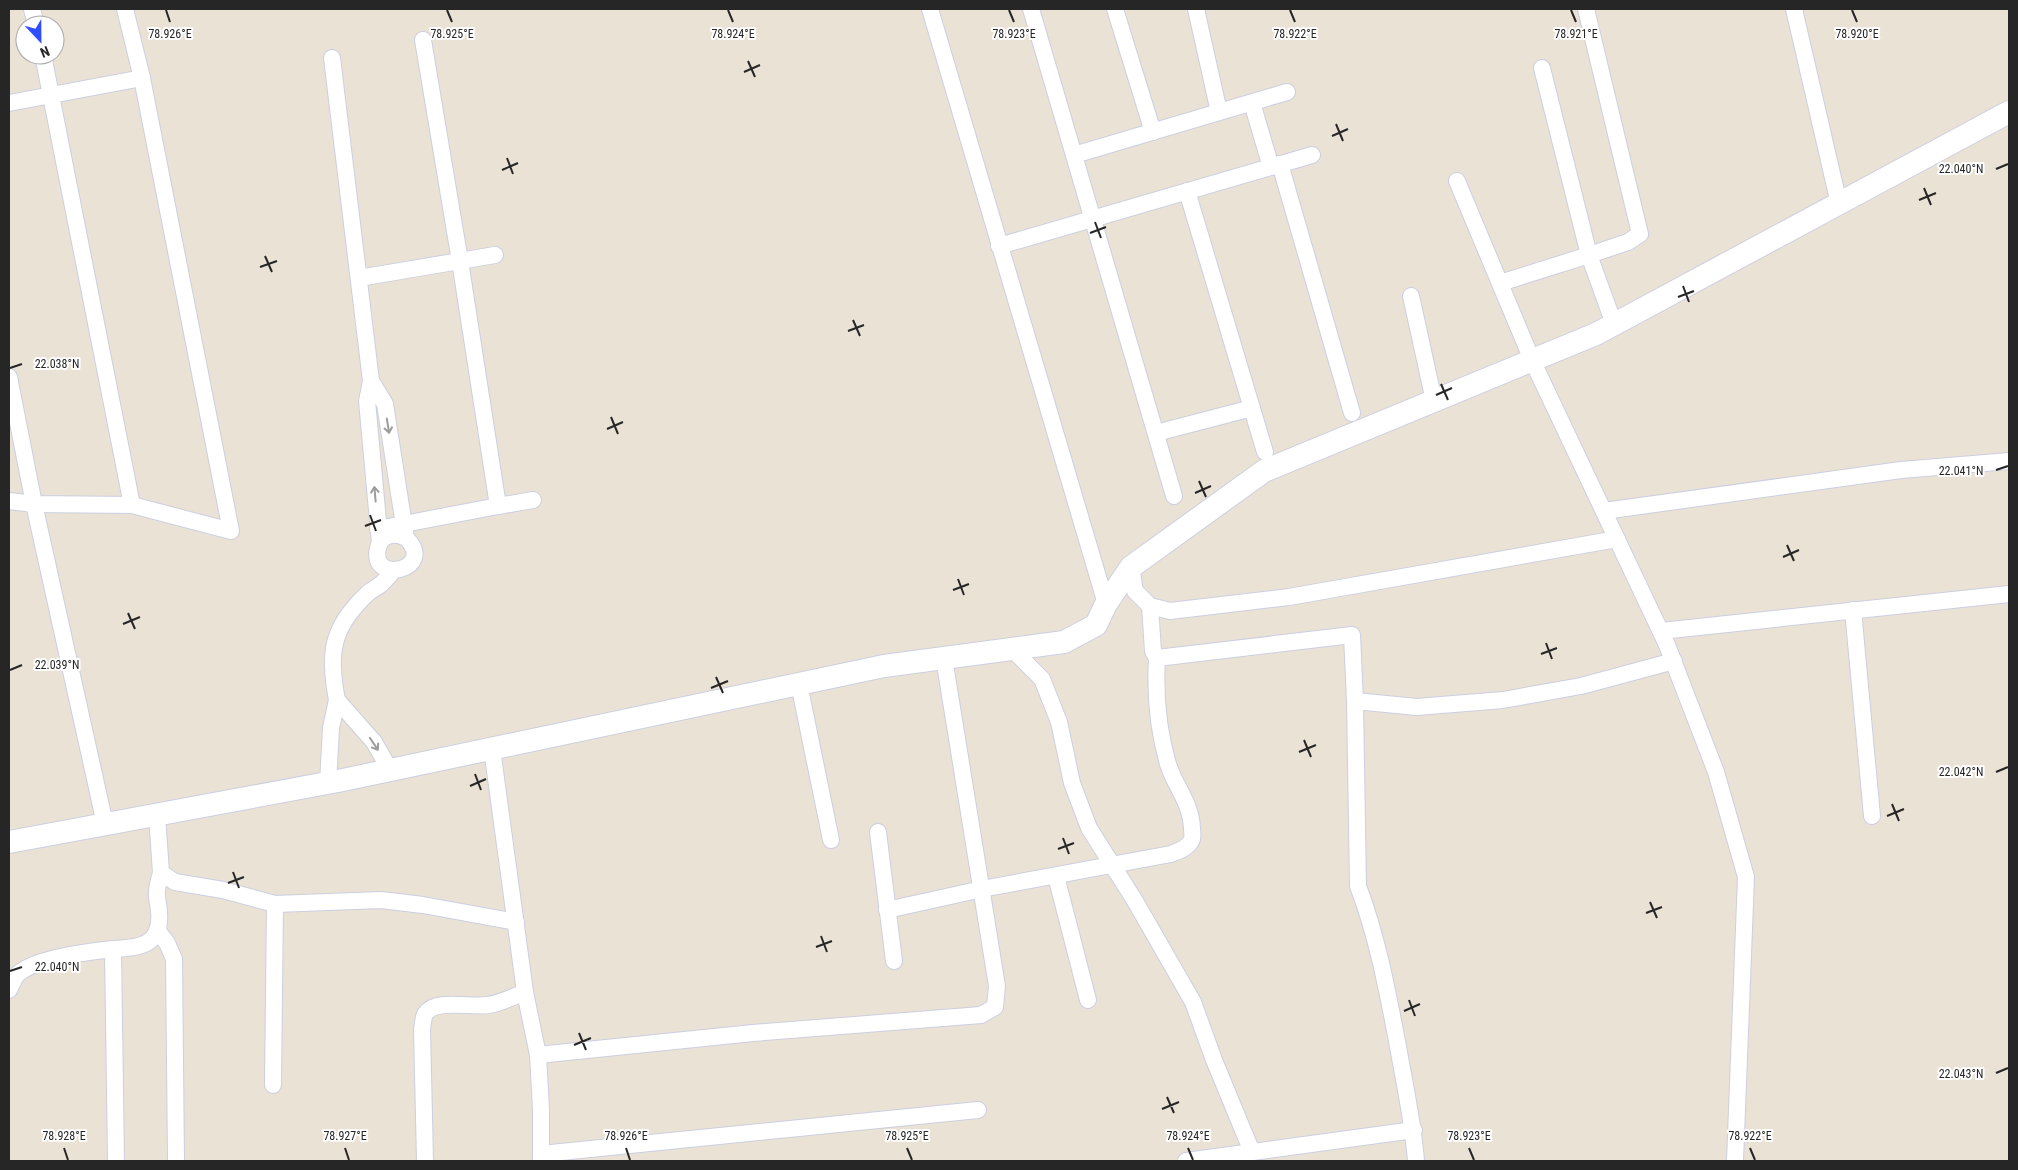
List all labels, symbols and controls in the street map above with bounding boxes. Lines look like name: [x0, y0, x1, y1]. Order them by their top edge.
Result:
north arrow: [15, 15, 65, 65]
text: 78.926°E: [148, 27, 192, 41]
text: 78.925°E: [430, 27, 474, 41]
text: 78.924°E: [711, 27, 755, 41]
text: 78.923°E: [992, 27, 1036, 41]
text: 78.922°E: [1273, 27, 1317, 41]
text: 78.921°E: [1554, 27, 1598, 41]
text: 78.920°E: [1835, 27, 1879, 41]
text: N: [38, 43, 52, 61]
text: 22.040°N: [1939, 162, 1983, 176]
text: 22.038°N: [35, 357, 79, 371]
one-way arrow: [384, 417, 394, 433]
text: 22.041°N: [1939, 464, 1983, 478]
one-way arrow: [370, 487, 380, 503]
text: 22.039°N: [35, 658, 79, 672]
one-way arrow: [369, 737, 380, 751]
text: 22.042°N: [1939, 765, 1983, 779]
text: 22.040°N: [35, 960, 79, 974]
text: 22.043°N: [1939, 1067, 1983, 1081]
text: 78.928°E: [42, 1129, 86, 1143]
text: 78.927°E: [323, 1129, 367, 1143]
text: 78.926°E: [604, 1129, 648, 1143]
text: 78.925°E: [885, 1129, 929, 1143]
text: 78.924°E: [1166, 1129, 1210, 1143]
text: 78.923°E: [1447, 1129, 1491, 1143]
text: 78.922°E: [1728, 1129, 1772, 1143]

